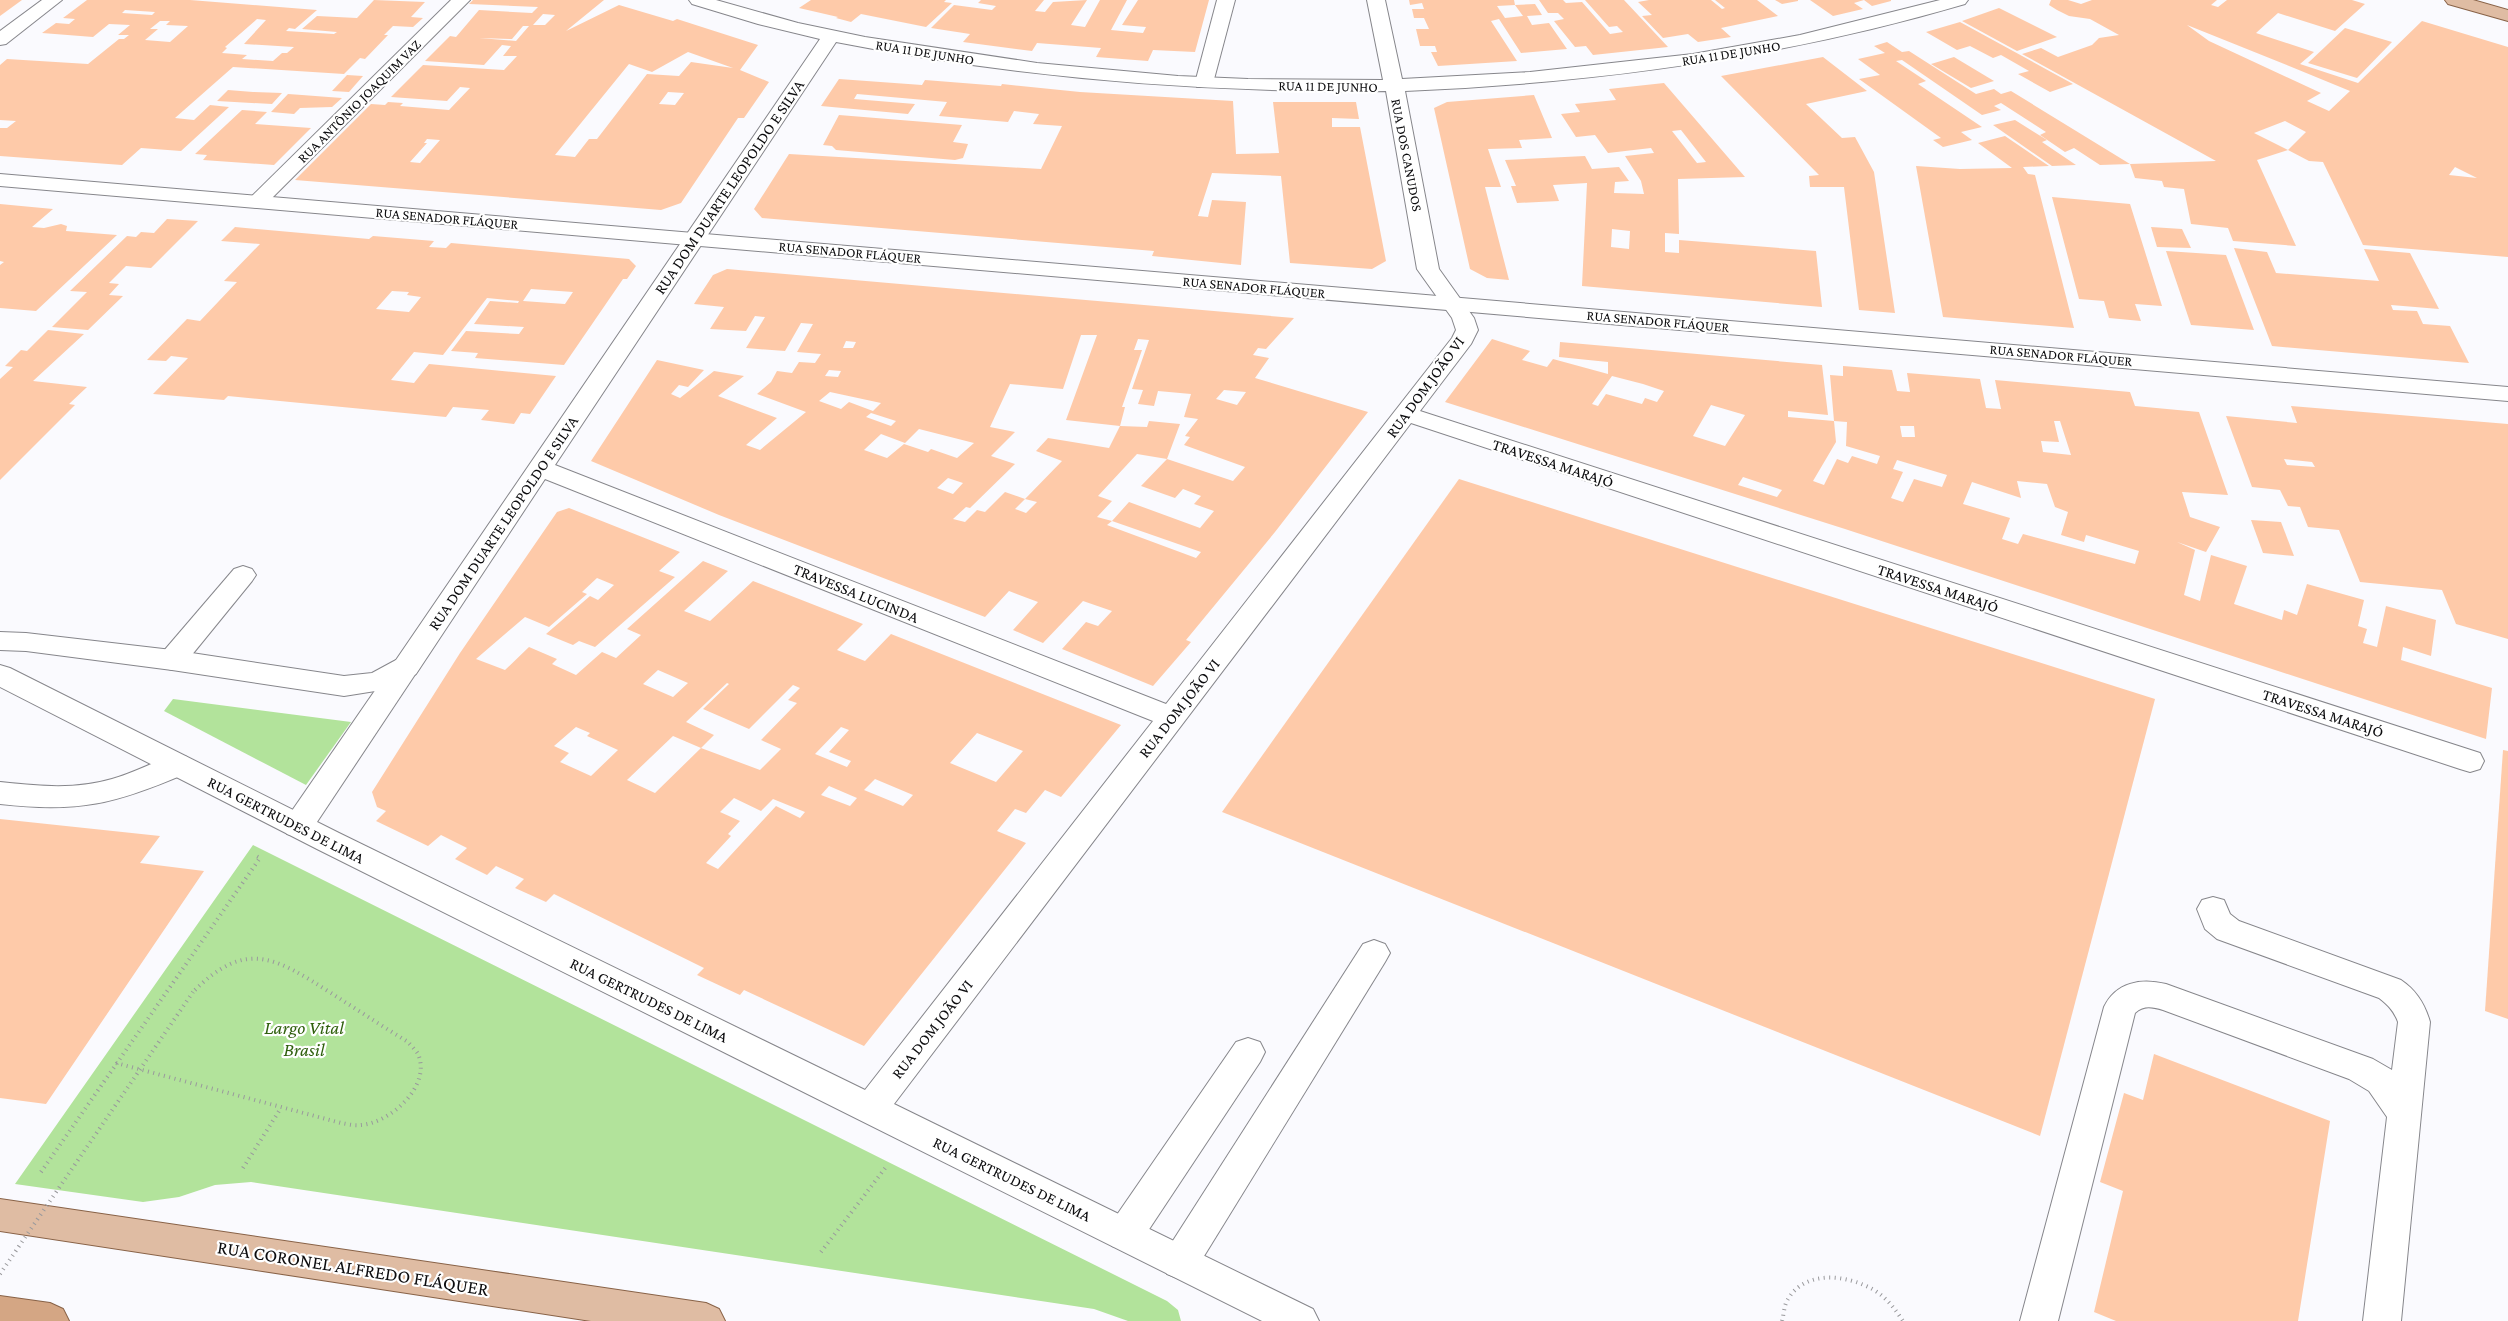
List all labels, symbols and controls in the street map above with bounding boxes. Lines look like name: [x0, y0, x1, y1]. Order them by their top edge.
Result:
street label: RUA ANTÔNIO JOAQUIM VAZ: [294, 36, 424, 166]
street label: RUA 11 DE JUNHO: [875, 36, 975, 68]
street label: RUA 11 DE JUNHO: [1681, 37, 1781, 69]
street label: RUA DOM DUARTE LEOPOLDO E SILVA: [651, 76, 808, 297]
street label: RUA 11 DE JUNHO: [1278, 77, 1378, 95]
street label: RUA DOS CANUDOS: [1388, 97, 1426, 213]
street label: RUA SENADOR FLÁQUER: [375, 204, 519, 232]
street label: RUA SENADOR FLÁQUER: [778, 238, 922, 266]
street label: RUA SENADOR FLÁQUER: [1182, 273, 1326, 301]
street label: RUA SENADOR FLÁQUER: [1586, 307, 1730, 335]
street label: RUA DOM JOÃO VI: [1383, 333, 1468, 441]
street label: RUA SENADOR FLÁQUER: [1989, 341, 2133, 369]
street label: RUA DOM DUARTE LEOPOLDO E SILVA: [425, 412, 582, 633]
street label: TRAVESSA MARAJÓ: [1490, 435, 1616, 492]
street label: TRAVESSA LUCINDA: [791, 560, 922, 626]
street label: TRAVESSA MARAJÓ: [1875, 560, 2001, 617]
street label: RUA DOM JOÃO VI: [1135, 655, 1224, 761]
street label: TRAVESSA MARAJÓ: [2260, 685, 2386, 742]
street label: RUA GERTRUDES DE LIMA: [205, 773, 368, 867]
street label: RUA GERTRUDES DE LIMA: [567, 954, 731, 1046]
street label: RUA DOM JOÃO VI: [888, 976, 977, 1082]
park label: Largo Vital Brasil: [264, 1017, 344, 1060]
street label: RUA GERTRUDES DE LIMA: [930, 1133, 1094, 1225]
street label: RUA CORONEL ALFREDO FLÁQUER: [216, 1236, 491, 1300]

